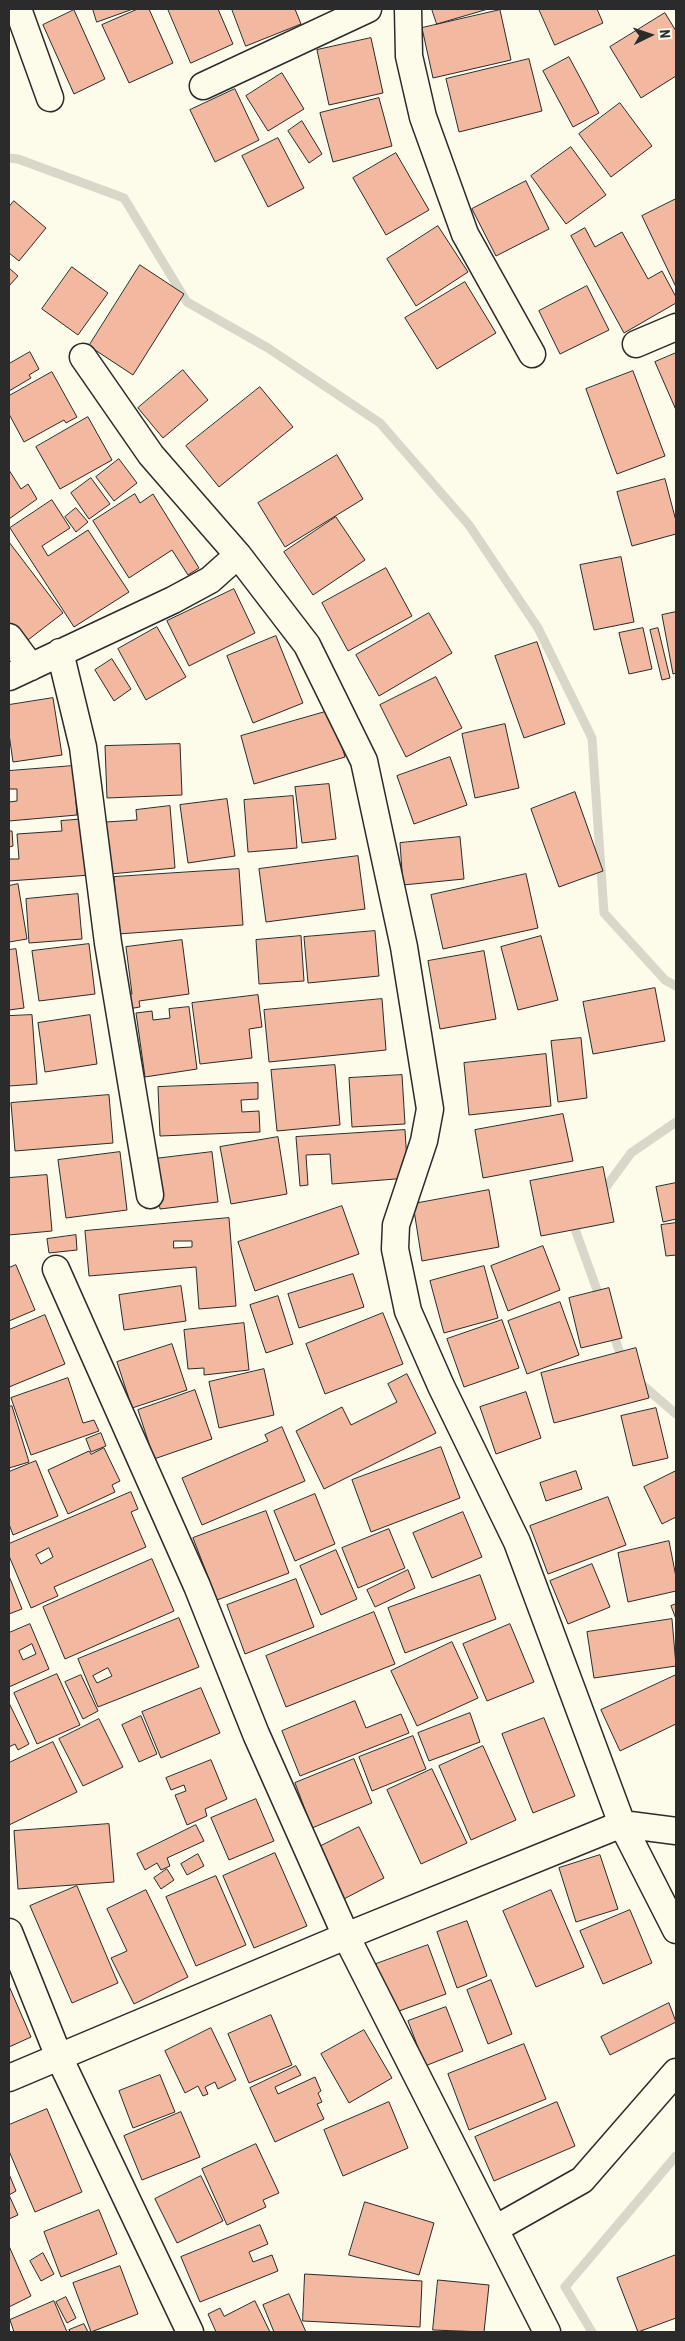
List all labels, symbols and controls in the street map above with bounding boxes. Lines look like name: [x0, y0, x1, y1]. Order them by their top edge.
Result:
north arrow: [625, 10, 675, 60]
text: N: [657, 29, 673, 39]

